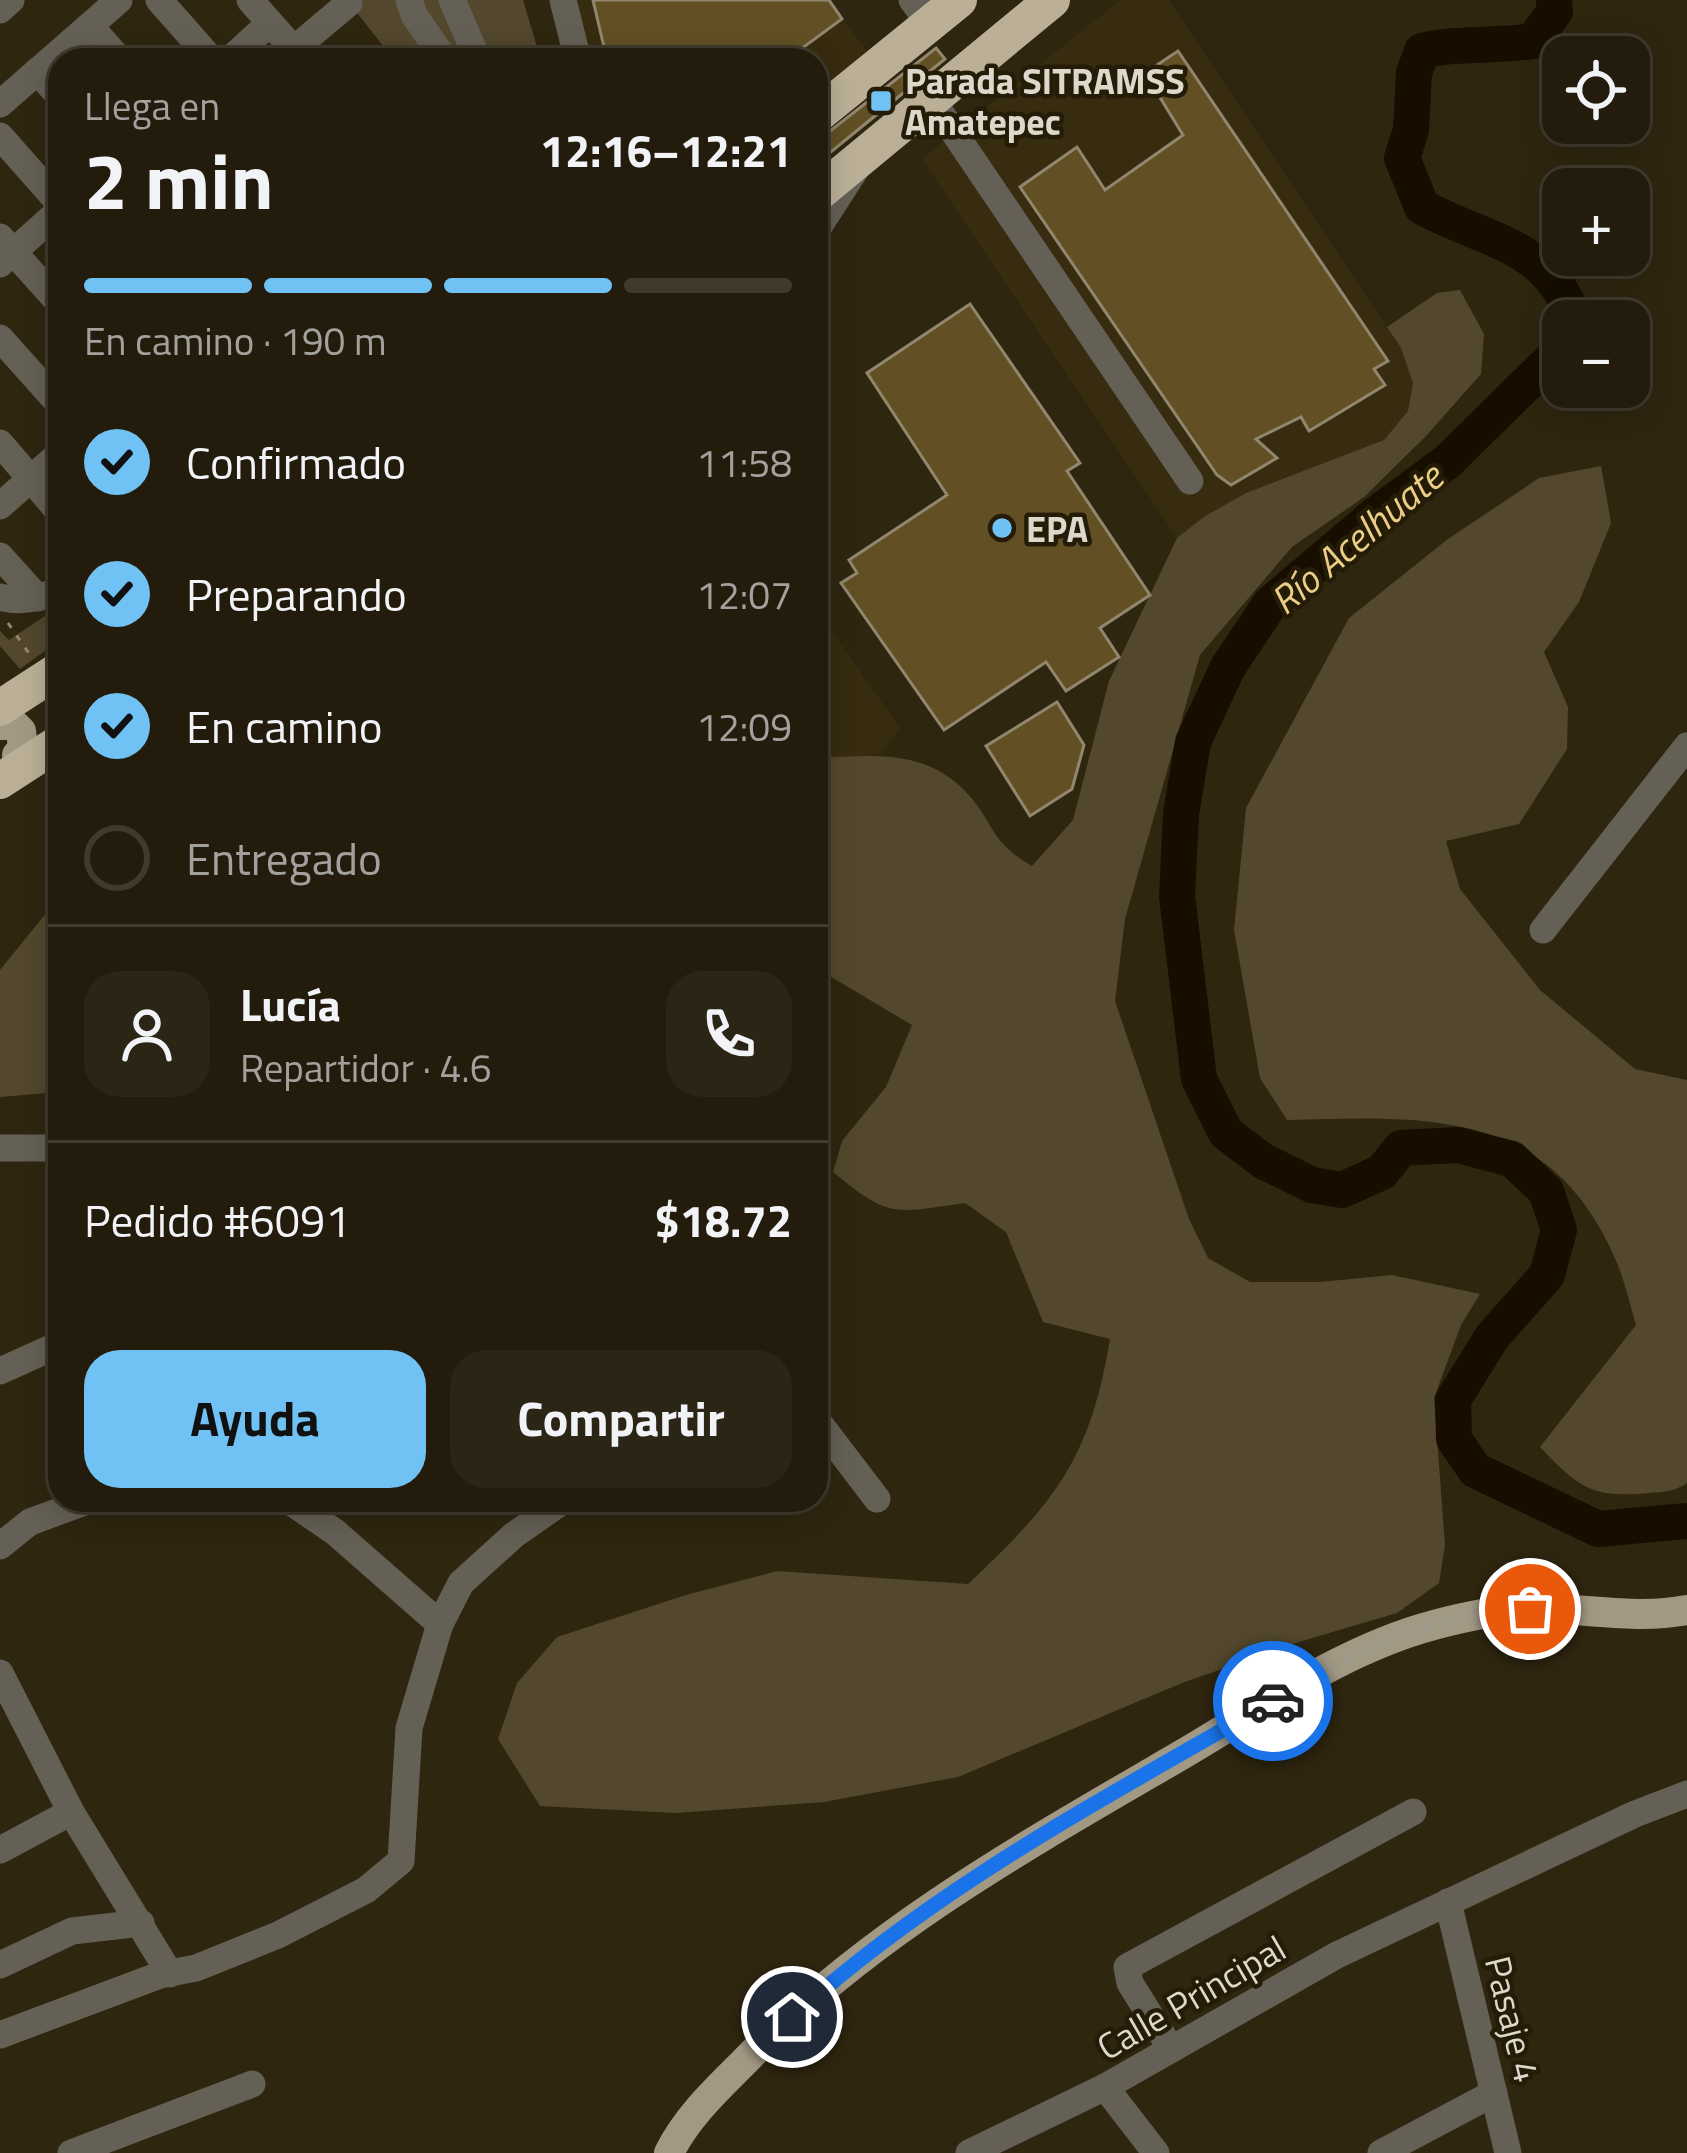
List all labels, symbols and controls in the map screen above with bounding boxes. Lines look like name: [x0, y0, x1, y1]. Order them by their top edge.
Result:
map controls: [1542, 36, 1650, 408]
button: locate: [1542, 36, 1650, 144]
place label: Parada SITRAMSS Amatepec: [905, 53, 1185, 149]
text: Llega en: [84, 76, 220, 135]
marker: Parada SITRAMSS Amatepec: [868, 88, 894, 114]
text: 12:16–12:21: [540, 116, 792, 184]
text: 2 min: [84, 121, 274, 239]
button: +: [1542, 168, 1650, 276]
button: −: [1542, 300, 1650, 408]
text: En camino · 190 m: [84, 311, 387, 370]
text: Confirmado: [186, 428, 406, 496]
icon: check: [84, 429, 150, 495]
text: 11:58: [696, 433, 792, 492]
water label: Río Acelhuate: [1257, 447, 1457, 628]
place label: EPA: [1026, 501, 1088, 556]
marker: EPA: [989, 515, 1015, 541]
text: Preparando: [186, 560, 407, 628]
icon: check: [84, 561, 150, 627]
text: 12:07: [696, 565, 792, 624]
text: En camino: [186, 692, 383, 760]
icon: check: [84, 693, 150, 759]
text: 12:09: [696, 697, 792, 756]
text: Entregado: [186, 824, 382, 892]
text: Lucía: [240, 970, 341, 1038]
button: person: [84, 971, 210, 1097]
button: phone: [666, 971, 792, 1097]
text: Repartidor · 4.6: [240, 1038, 492, 1097]
text: Pedido #6091: [84, 1186, 350, 1254]
text: $18.72: [654, 1186, 792, 1254]
button: Ayuda: [84, 1350, 426, 1488]
button: Compartir: [450, 1350, 792, 1488]
pin: [1479, 1558, 1581, 1660]
icon: bag: [1497, 1576, 1563, 1642]
courier: [1213, 1641, 1333, 1761]
icon: car: [1240, 1668, 1306, 1734]
street label: Calle Principal: [1086, 1921, 1296, 2073]
street label: Pasaje 4: [1471, 1950, 1555, 2088]
pin: [741, 1966, 843, 2068]
icon: home: [759, 1984, 825, 2050]

